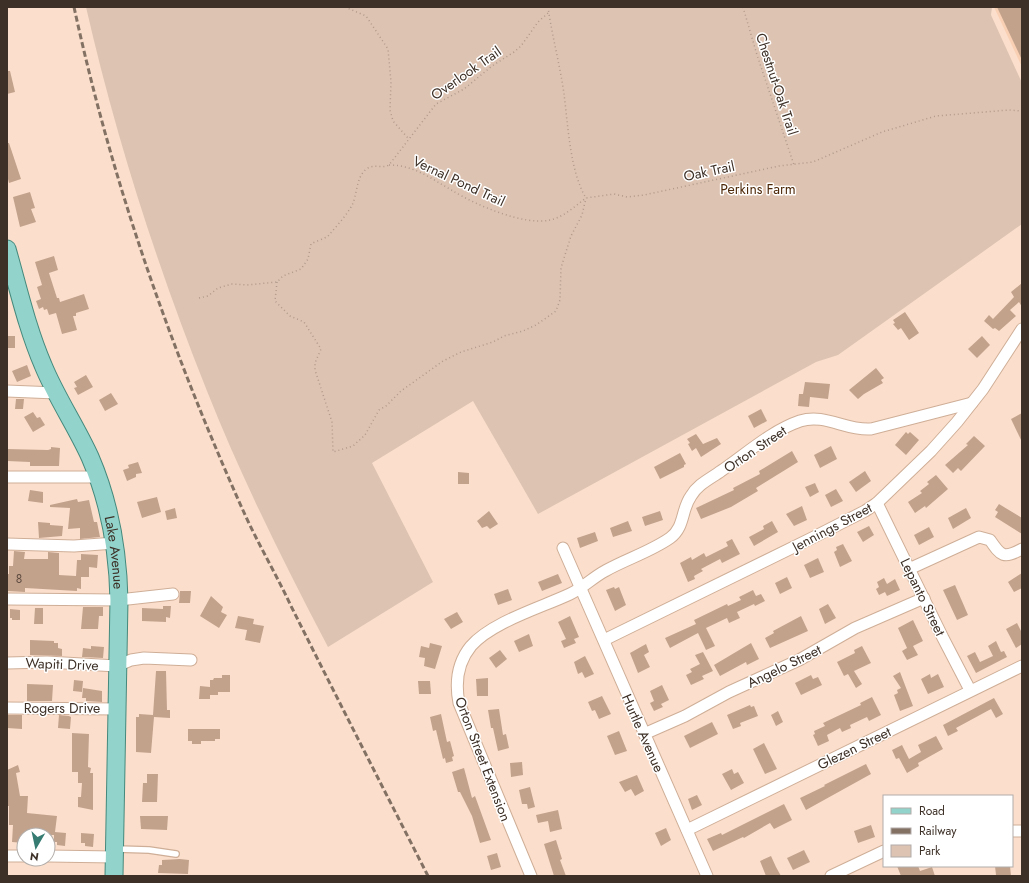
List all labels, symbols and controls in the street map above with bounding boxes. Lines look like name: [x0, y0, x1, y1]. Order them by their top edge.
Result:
street label: Chestnut-Oak Trail: [751, 30, 803, 138]
street label: Overlook Trail: [427, 41, 505, 105]
street label: Vernal Pond Trail: [410, 151, 508, 211]
street label: Oak Trail: [682, 156, 736, 186]
park label: Perkins Farm: [720, 179, 796, 199]
street label: Orton Street: [720, 420, 791, 477]
street label: Jennings Street: [787, 497, 876, 557]
street label: Lake Avenue: [100, 514, 129, 590]
street label: Lepanto Street: [896, 555, 951, 640]
house number: 8: [16, 570, 22, 588]
street label: Angelo Street: [744, 639, 825, 693]
street label: Wapiti Drive: [25, 653, 99, 675]
street label: Hurtle Avenue: [617, 691, 669, 775]
street label: Orton Street Extension: [450, 694, 516, 824]
street label: Rogers Drive: [24, 698, 100, 718]
street label: Glezen Street: [814, 721, 895, 774]
legend: [883, 795, 1013, 867]
text: Road: [919, 802, 945, 820]
text: Railway: [919, 822, 957, 840]
north arrow: [16, 827, 56, 867]
text: Park: [919, 842, 941, 860]
text: N: [29, 848, 40, 865]

